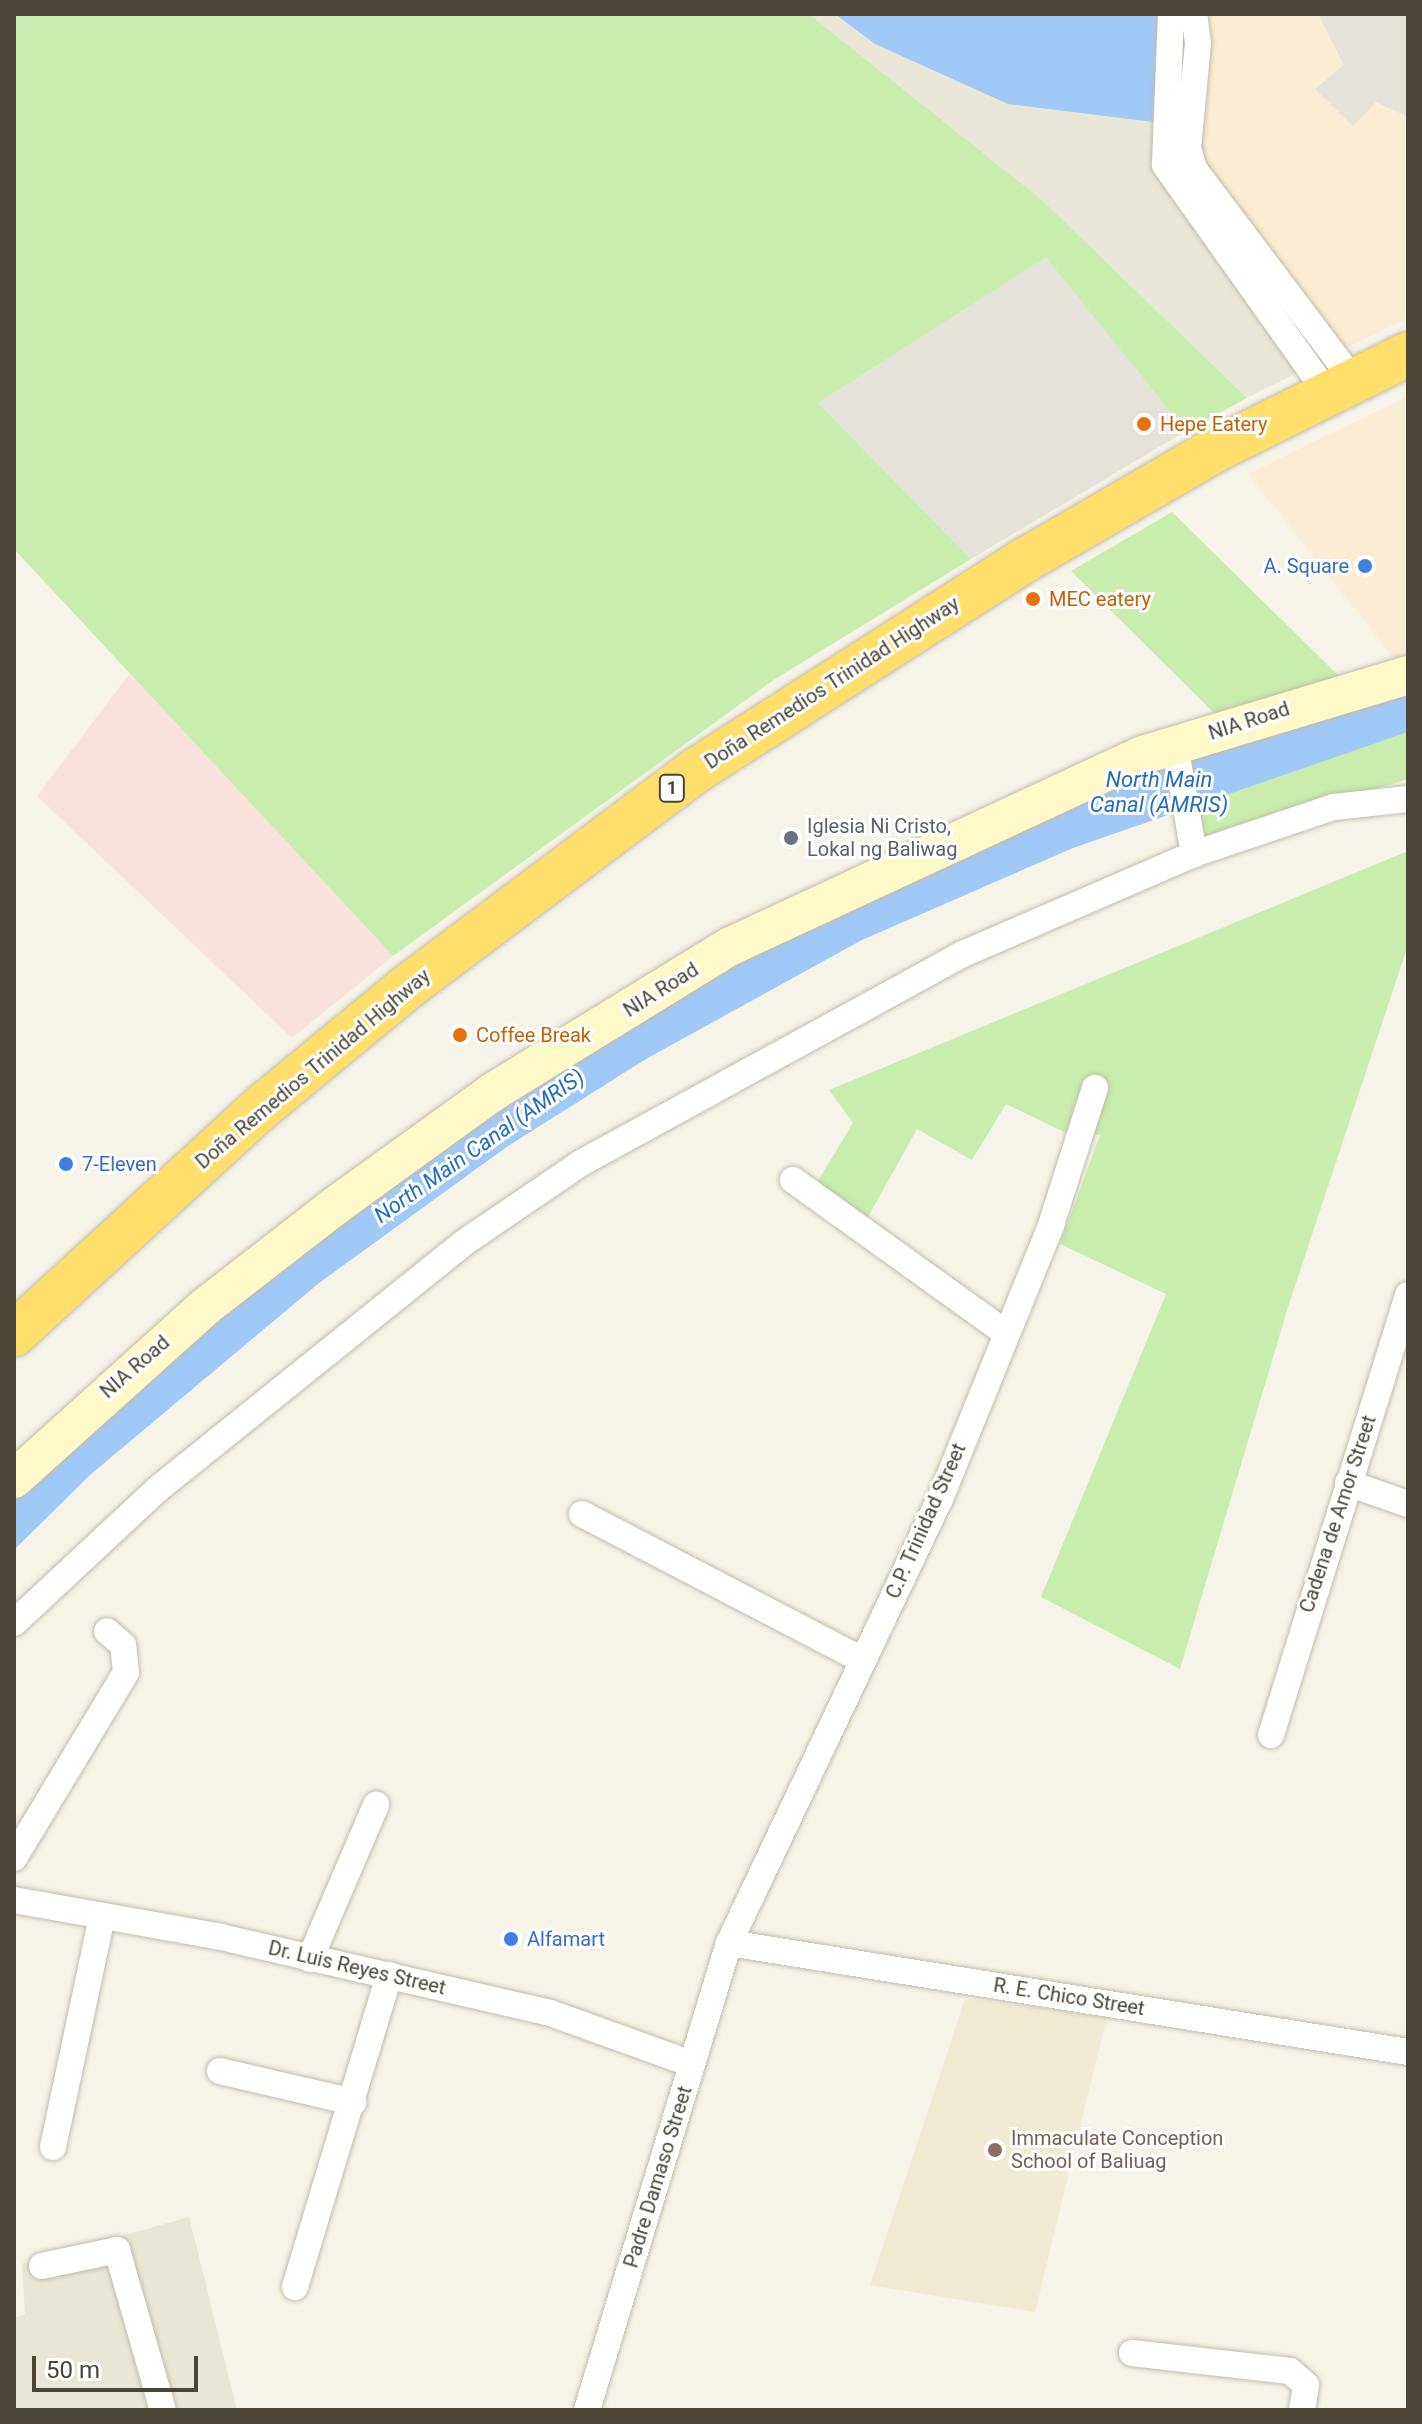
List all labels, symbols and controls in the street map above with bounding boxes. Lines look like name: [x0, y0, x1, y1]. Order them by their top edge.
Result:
place label: Hepe Eatery: [1160, 412, 1267, 436]
marker: Hepe Eatery: [1135, 415, 1153, 433]
place label: A. Square: [1263, 554, 1349, 578]
marker: A. Square: [1356, 557, 1374, 575]
place label: MEC eatery: [1049, 587, 1151, 611]
marker: MEC eatery: [1024, 590, 1042, 608]
street label: Doña Remedios Trinidad Highway: [700, 591, 964, 775]
street label: NIA Road: [1205, 697, 1293, 745]
water label: North Main Canal (AMRIS): [1090, 766, 1228, 818]
road number: 1: [658, 774, 686, 802]
place label: Iglesia Ni Cristo, Lokal ng Baliwag: [807, 814, 957, 861]
marker: Iglesia Ni Cristo, Lokal ng Baliwag: [782, 829, 800, 847]
street label: NIA Road: [619, 958, 703, 1022]
street label: Doña Remedios Trinidad Highway: [191, 964, 435, 1174]
place label: Coffee Break: [476, 1023, 591, 1047]
marker: Coffee Break: [451, 1026, 469, 1044]
water label: North Main Canal (AMRIS): [369, 1063, 589, 1229]
place label: 7-Eleven: [82, 1152, 157, 1176]
marker: 7-Eleven: [57, 1155, 75, 1173]
street label: NIA Road: [96, 1330, 174, 1404]
street label: Cadena de Amor Street: [1295, 1412, 1381, 1616]
street label: C.P. Trinidad Street: [881, 1439, 971, 1603]
place label: Alfamart: [527, 1927, 605, 1951]
marker: Alfamart: [502, 1930, 520, 1948]
street label: Dr. Luis Reyes Street: [266, 1936, 448, 2000]
street label: R. E. Chico Street: [992, 1973, 1146, 2021]
street label: Padre Damaso Street: [619, 2083, 697, 2271]
place label: Immaculate Conception School of Baliuag: [1011, 2126, 1223, 2173]
marker: Immaculate Conception School of Baliuag: [986, 2141, 1004, 2159]
scale bar: [36, 2340, 202, 2390]
text: 50 m: [46, 2356, 100, 2384]

